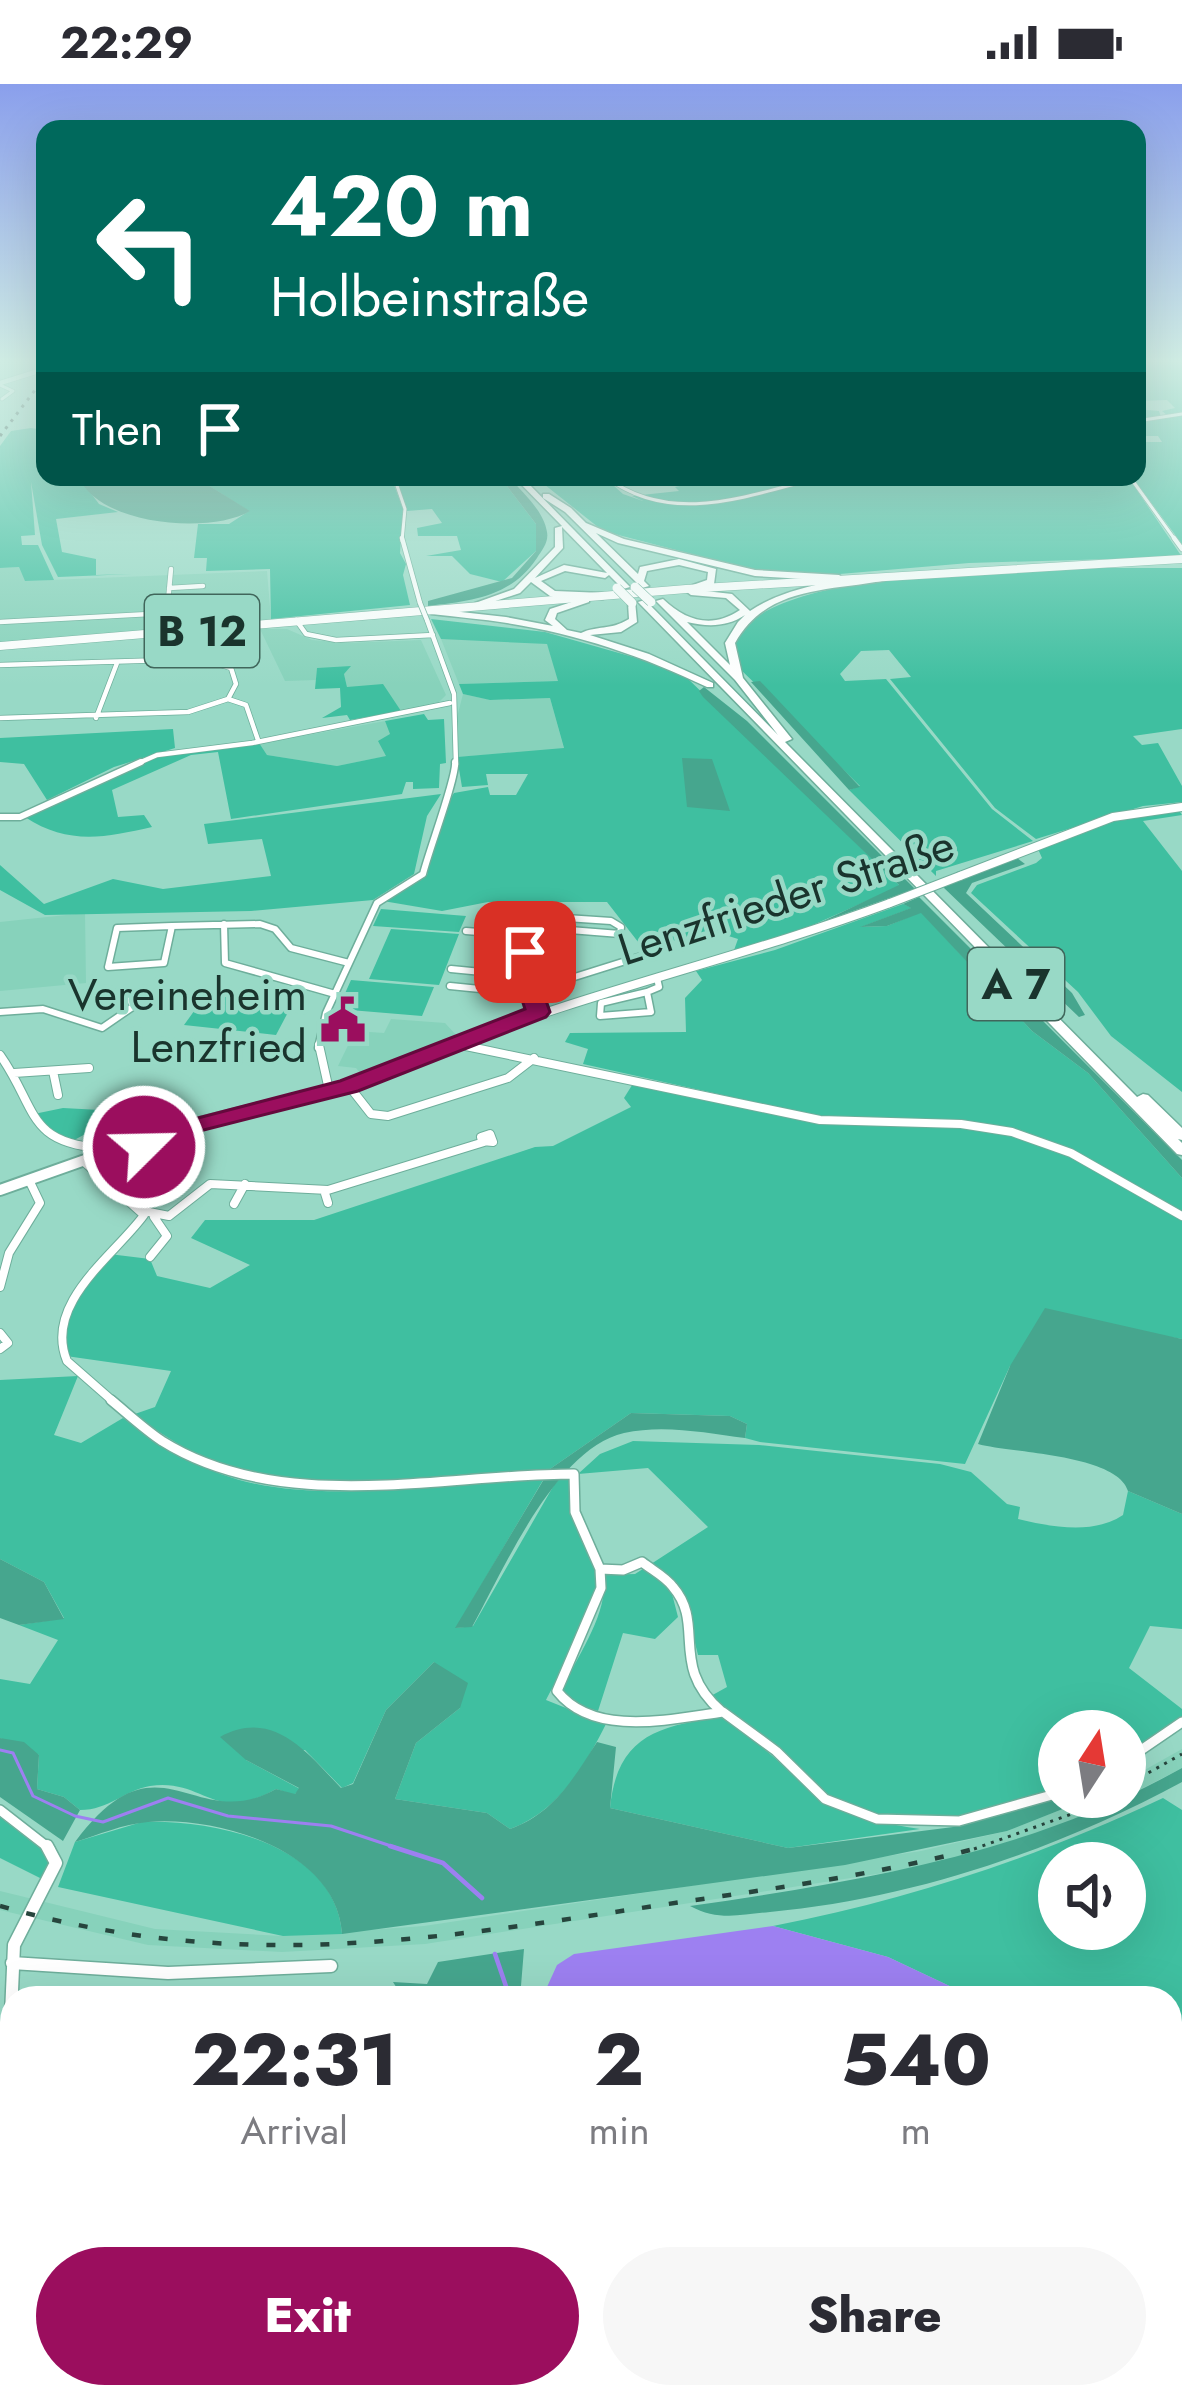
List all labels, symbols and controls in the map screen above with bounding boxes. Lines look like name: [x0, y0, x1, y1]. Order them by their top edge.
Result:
text: 22:29: [60, 10, 193, 75]
text: 420 m: [270, 146, 533, 268]
icon: left: [72, 168, 228, 324]
text: Holbeinstraße: [270, 258, 589, 336]
icon: arrive: [187, 396, 253, 462]
text: Then: [72, 397, 163, 462]
road number: B 12: [145, 595, 259, 667]
street label: Lenzfrieder Straße: [610, 812, 962, 982]
pin: [474, 901, 576, 1003]
icon: arrive: [492, 919, 558, 985]
road number: A 7: [968, 948, 1064, 1020]
place label: Vereineheim Lenzfried: [68, 962, 307, 1079]
public building icon: Vereineheim Lenzfried: [318, 995, 368, 1045]
position arrow: [81, 1084, 207, 1210]
north arrow: [1038, 1710, 1146, 1818]
map controls: [1038, 1710, 1146, 1950]
button: sound: [1038, 1842, 1146, 1950]
text: 22:31: [191, 2008, 397, 2112]
text: 2: [595, 2008, 644, 2112]
text: 540: [841, 2008, 991, 2112]
text: Arrival: [241, 2102, 348, 2159]
text: min: [589, 2102, 650, 2159]
text: m: [901, 2102, 931, 2159]
button: Exit: [36, 2247, 579, 2385]
button: Share: [603, 2247, 1146, 2385]

